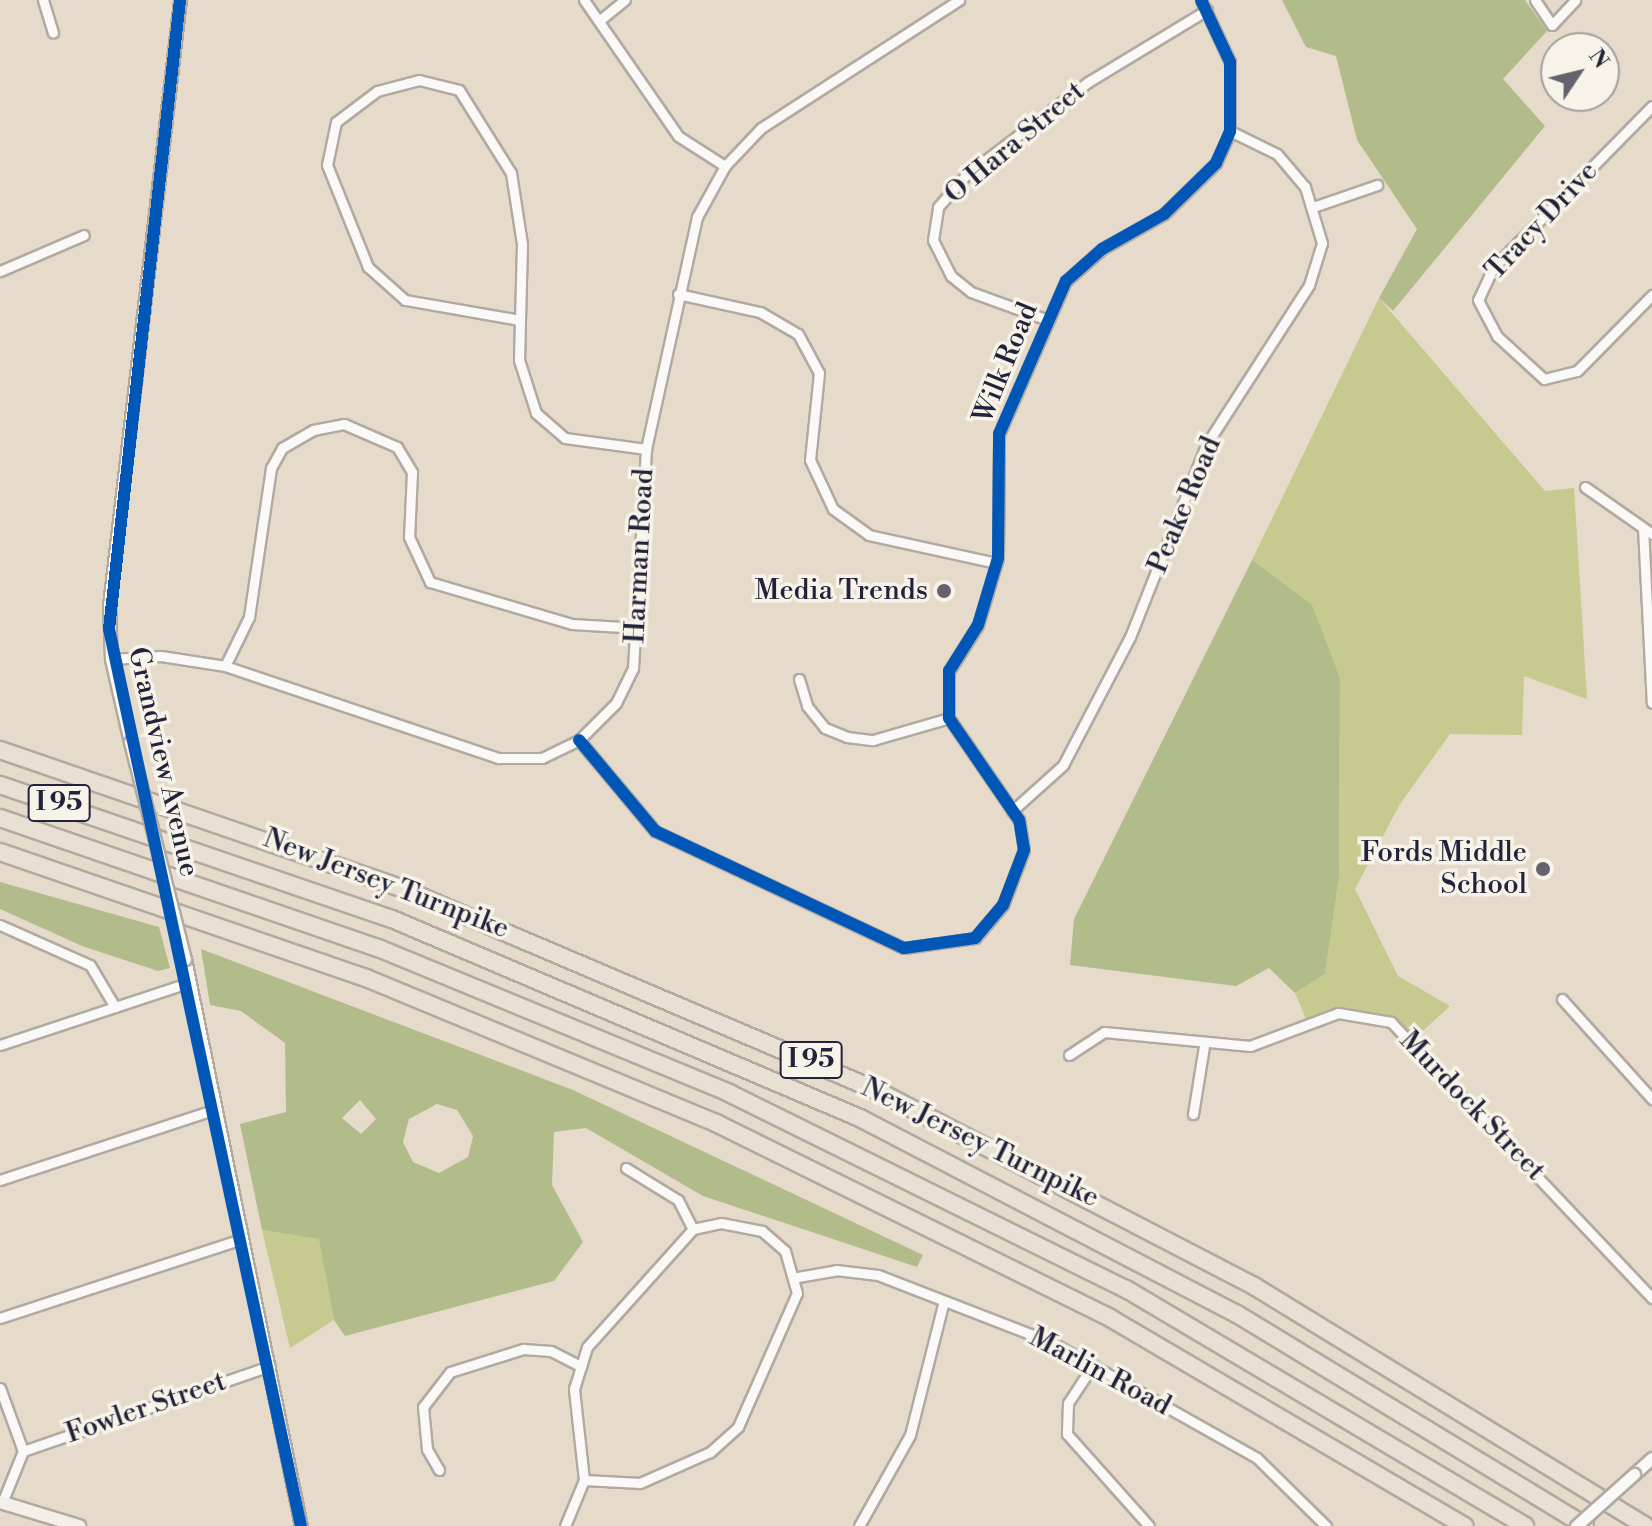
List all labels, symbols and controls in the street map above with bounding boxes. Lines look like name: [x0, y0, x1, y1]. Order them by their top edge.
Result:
north arrow: [1540, 32, 1620, 112]
text: N: [1582, 44, 1614, 74]
street label: O Hara Street: [938, 75, 1092, 211]
street label: Tracy Drive: [1479, 155, 1605, 287]
street label: Wilk Road: [967, 298, 1045, 428]
street label: Peake Road: [1141, 432, 1229, 578]
street label: Harman Road: [619, 468, 661, 644]
place label: Media Trends: [755, 574, 928, 608]
marker: Media Trends: [935, 582, 953, 600]
street label: Grandview Avenue: [120, 644, 206, 880]
road number: I 95: [27, 781, 91, 825]
street label: New Jersey Turnpike: [259, 822, 513, 946]
place label: Fords Middle School: [1361, 836, 1527, 902]
marker: Fords Middle School: [1534, 860, 1552, 878]
street label: Murdock Street: [1392, 1024, 1552, 1188]
road number: I 95: [779, 1038, 843, 1082]
street label: New Jersey Turnpike: [856, 1071, 1104, 1215]
street label: Marlin Road: [1023, 1321, 1177, 1423]
street label: Fowler Street: [61, 1365, 231, 1451]

